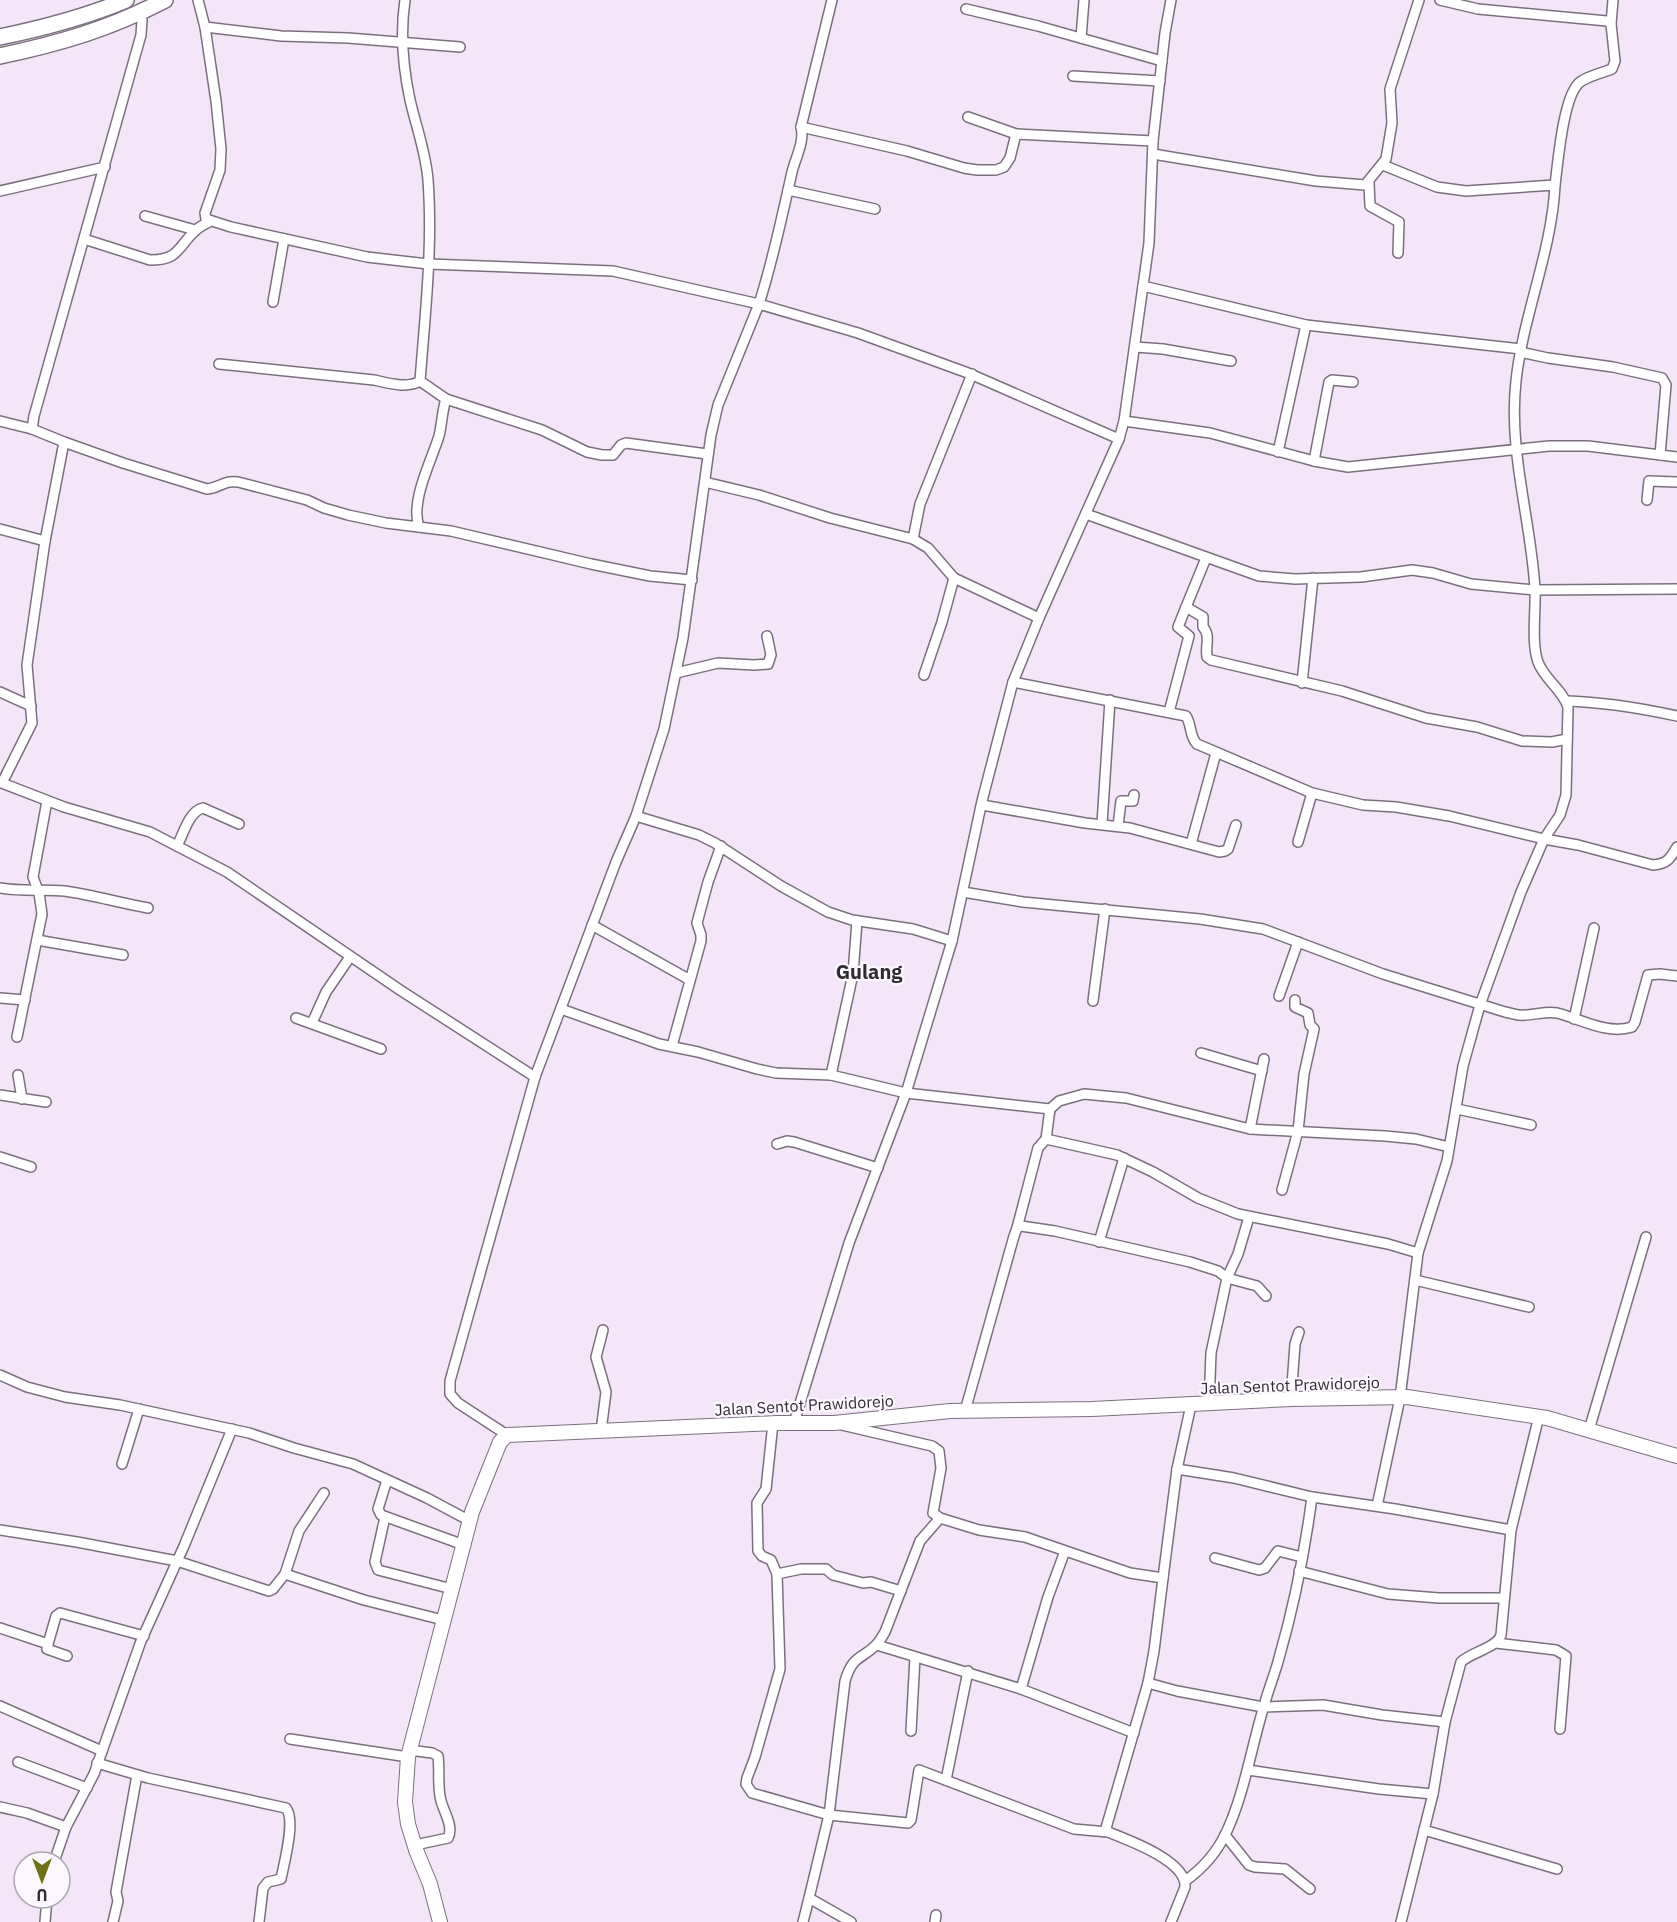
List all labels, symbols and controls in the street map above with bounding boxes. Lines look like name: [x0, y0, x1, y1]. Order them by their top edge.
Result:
district label: Gulang: [836, 958, 903, 985]
street label: Jalan Sentot Prawidorejo: [1200, 1372, 1380, 1398]
street label: Jalan Sentot Prawidorejo: [714, 1390, 894, 1420]
north arrow: [12, 1850, 72, 1910]
text: U: [36, 1885, 48, 1905]

